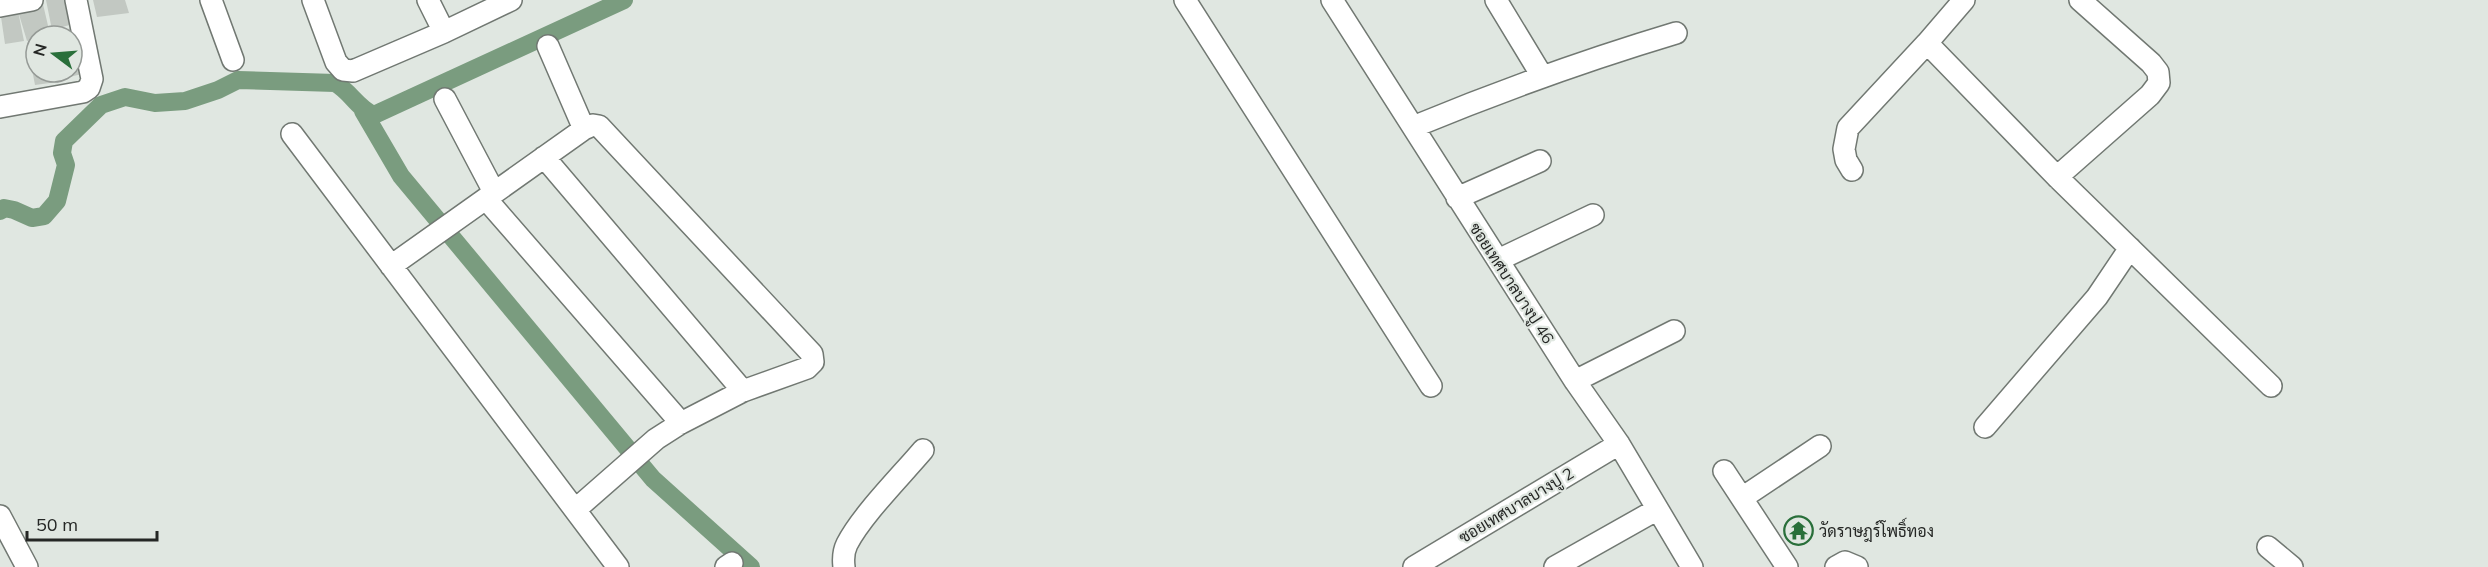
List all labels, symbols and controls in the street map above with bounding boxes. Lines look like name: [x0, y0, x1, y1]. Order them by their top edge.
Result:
north arrow: [24, 24, 84, 84]
text: N: [28, 41, 51, 58]
street label: ซอยเทศบาลบางปู 46: [1464, 219, 1559, 348]
street label: ซอยเทศบาลบางปู 2: [1455, 463, 1578, 549]
scale bar: [27, 504, 158, 542]
text: 50 m: [36, 513, 78, 536]
temple icon: วัดราษฎร์โพธิ์ทอง: [1782, 515, 1814, 547]
place label: วัดราษฎร์โพธิ์ทอง: [1819, 517, 1934, 542]

